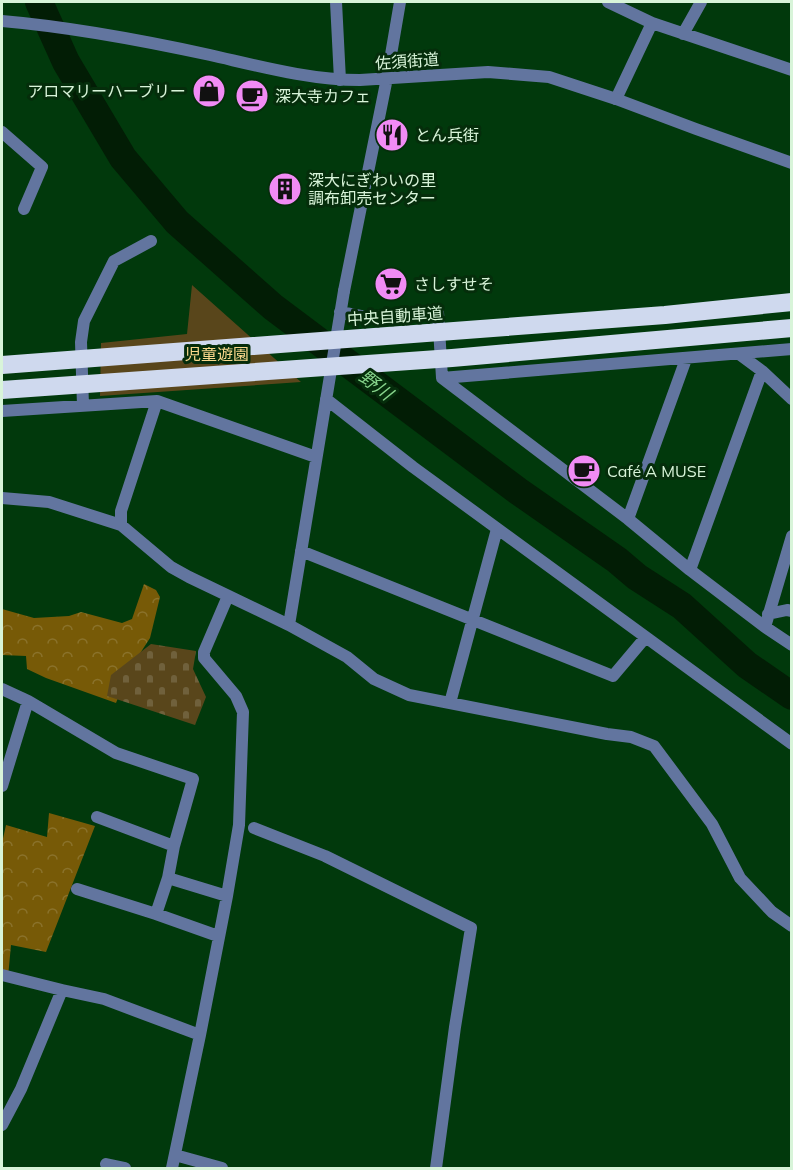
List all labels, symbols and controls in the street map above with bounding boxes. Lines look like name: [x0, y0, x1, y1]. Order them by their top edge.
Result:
street label: 佐須街道: [374, 49, 440, 73]
shop icon: アロマリーハーブリー: [191, 73, 227, 109]
cafe icon: 深大寺カフェ: [234, 78, 270, 114]
place label: アロマリーハーブリー: [27, 81, 186, 101]
place label: 深大寺カフェ: [275, 86, 371, 106]
restaurant icon: とん兵街: [374, 117, 410, 153]
place label: とん兵街: [415, 125, 479, 145]
place label: 深大にぎわいの里 調布卸売センター: [308, 170, 436, 208]
building icon: 深大にぎわいの里 調布卸売センター: [267, 171, 303, 207]
supermarket icon: さしすせそ: [373, 266, 409, 302]
place label: さしすせそ: [414, 274, 494, 294]
street label: 中央自動車道: [346, 303, 444, 329]
park label: 児童遊園: [185, 344, 249, 364]
water label: 野川: [355, 365, 399, 406]
cafe icon: Café A MUSE: [566, 453, 602, 489]
place label: Café A MUSE: [607, 461, 706, 481]

